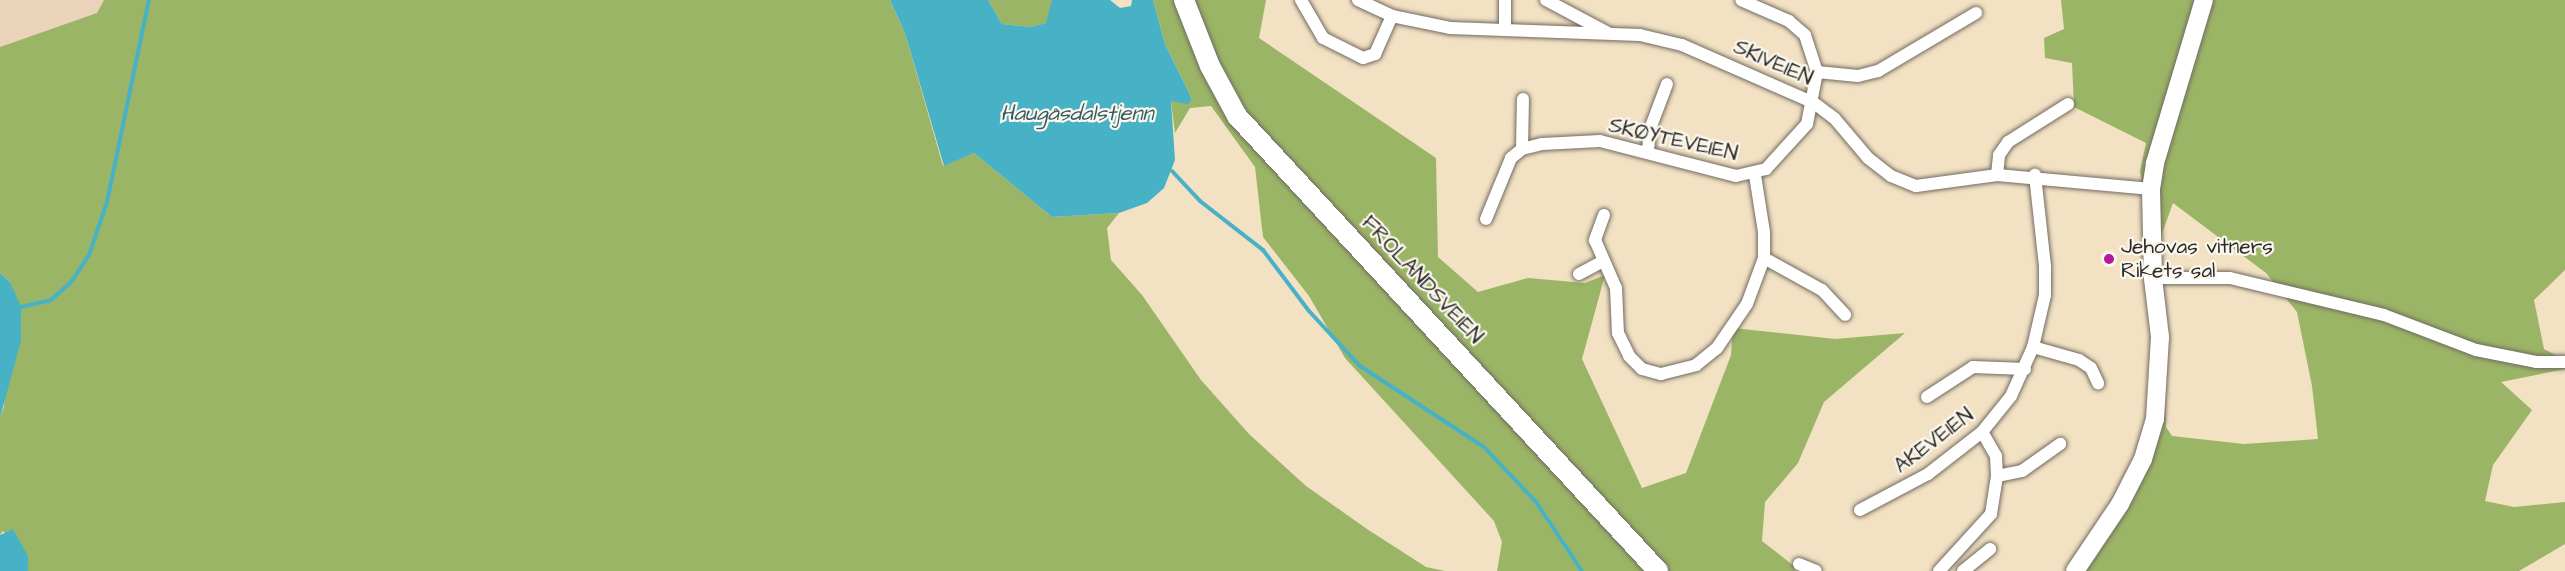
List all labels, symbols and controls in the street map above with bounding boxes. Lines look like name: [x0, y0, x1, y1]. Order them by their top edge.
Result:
street label: SKIVEIEN: [1730, 34, 1816, 92]
water label: Haugåsdalstjenn: [1001, 101, 1153, 127]
street label: SKØYTEVEIEN: [1606, 113, 1740, 167]
street label: FROLANDSVEIEN: [1356, 211, 1488, 349]
place label: Jehovas vitners Rikets sal: [2121, 234, 2273, 284]
marker: Jehovas vitners Rikets sal: [2102, 252, 2116, 266]
street label: AKEVEIEN: [1889, 403, 1979, 479]

